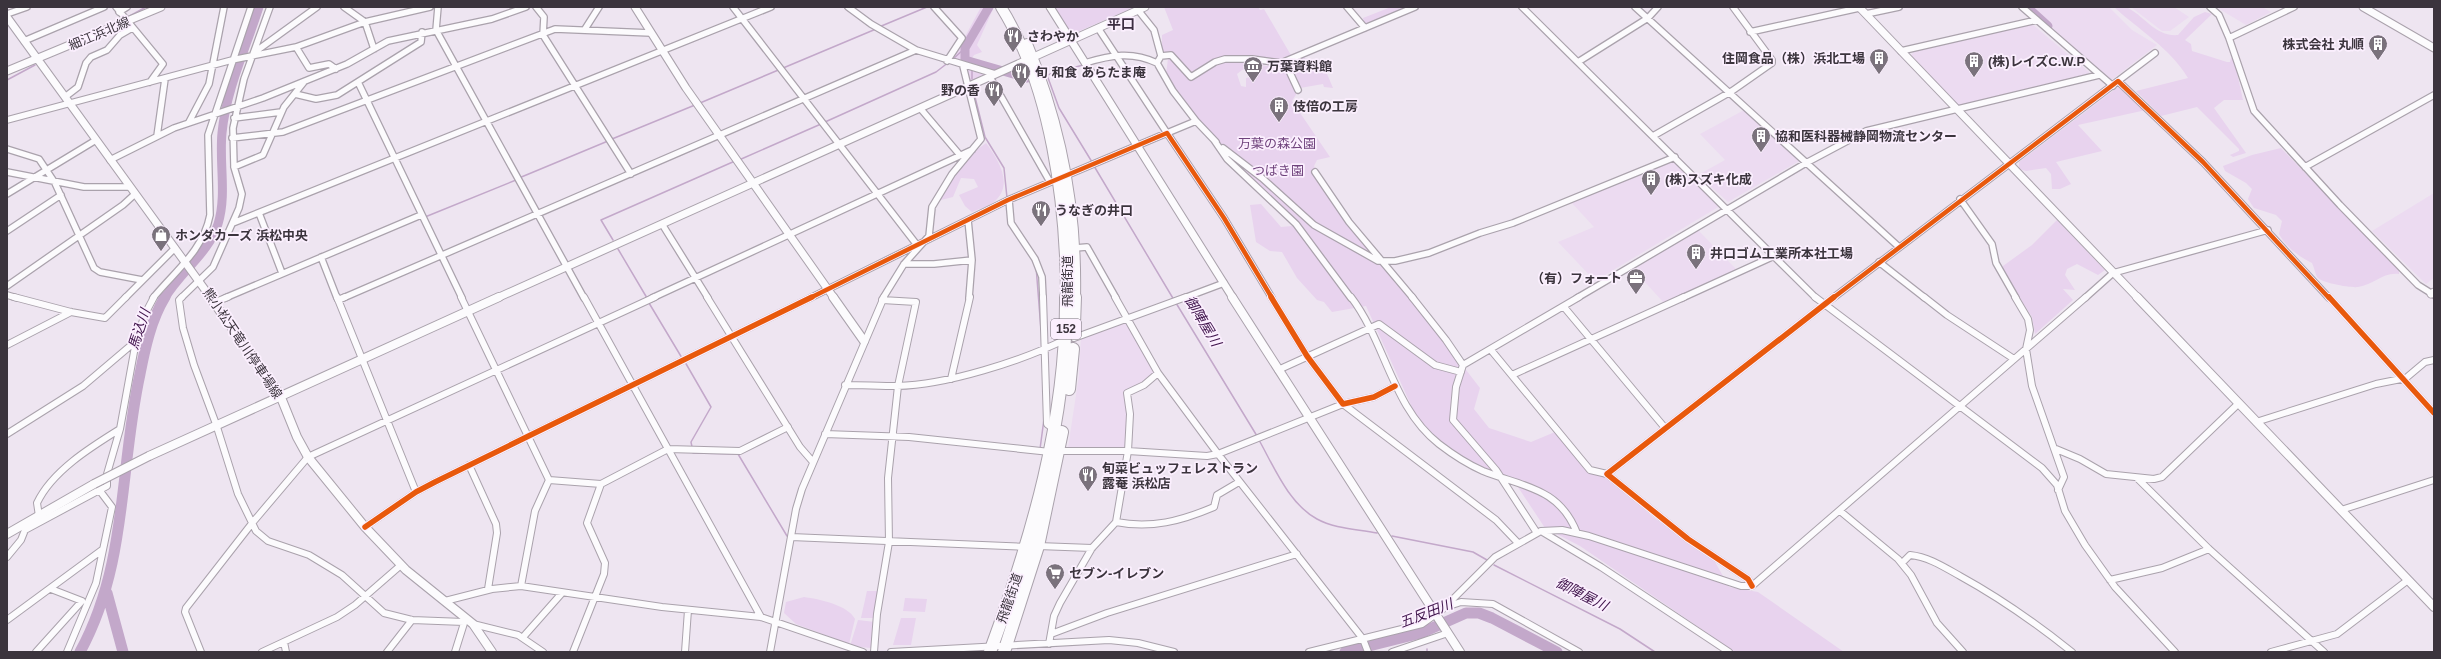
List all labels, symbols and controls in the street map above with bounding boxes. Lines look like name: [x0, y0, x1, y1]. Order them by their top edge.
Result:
street label: 細江浜北線: [66, 14, 132, 53]
district label: 平口: [1107, 16, 1135, 32]
restaurant icon: さわやか: [1002, 25, 1024, 53]
place label: さわやか: [1027, 29, 1079, 44]
building icon: 株式会社 丸順: [2367, 33, 2389, 61]
place label: 株式会社 丸順: [2282, 37, 2364, 52]
building icon: 住岡食品（株）浜北工場: [1868, 47, 1890, 75]
building icon: (株)レイズC.W.P: [1963, 50, 1985, 78]
place label: 住岡食品（株）浜北工場: [1722, 51, 1865, 66]
place label: (株)レイズC.W.P: [1988, 54, 2085, 69]
museum icon: 万葉資料館: [1242, 55, 1264, 83]
place label: 万葉資料館: [1267, 59, 1332, 74]
restaurant icon: 旬 和食 あらたま庵: [1010, 61, 1032, 89]
place label: 旬 和食 あらたま庵: [1035, 65, 1146, 80]
restaurant icon: 野の香: [983, 79, 1005, 107]
place label: 野の香: [941, 83, 980, 98]
building icon: 伎倍の工房: [1268, 95, 1290, 123]
place label: 伎倍の工房: [1293, 99, 1358, 114]
building icon: 協和医科器械静岡物流センター: [1750, 125, 1772, 153]
place label: 協和医科器械静岡物流センター: [1775, 129, 1957, 144]
park label: 万葉の森公園: [1238, 136, 1316, 151]
park label: つばき園: [1252, 163, 1304, 178]
building icon: (株)スズキ化成: [1640, 168, 1662, 196]
place label: (株)スズキ化成: [1665, 172, 1752, 187]
restaurant icon: うなぎの井口: [1030, 199, 1052, 227]
place label: うなぎの井口: [1055, 203, 1133, 218]
shop icon: ホンダカーズ 浜松中央: [150, 224, 172, 252]
place label: ホンダカーズ 浜松中央: [175, 228, 308, 243]
building icon: 井口ゴム工業所本社工場: [1685, 242, 1707, 270]
place label: 井口ゴム工業所本社工場: [1710, 246, 1853, 261]
street label: 飛龍街道: [1060, 255, 1075, 307]
office icon: （有）フォート: [1625, 267, 1647, 295]
place label: （有）フォート: [1531, 271, 1622, 286]
street label: 熊小松天竜川停車場線: [200, 285, 285, 401]
water label: 御陣屋川: [1182, 293, 1225, 351]
water label: 馬込川: [125, 305, 154, 351]
road number: 152: [1051, 319, 1081, 339]
place label: 旬菜ビュッフェレストラン 露菴 浜松店: [1102, 461, 1258, 491]
restaurant icon: 旬菜ビュッフェレストラン 露菴 浜松店: [1077, 464, 1099, 492]
supermarket icon: セブン-イレブン: [1044, 562, 1066, 590]
place label: セブン-イレブン: [1069, 566, 1164, 581]
street label: 飛龍街道: [994, 571, 1025, 625]
water label: 御陣屋川: [1553, 574, 1612, 615]
water label: 五反田川: [1397, 595, 1457, 631]

